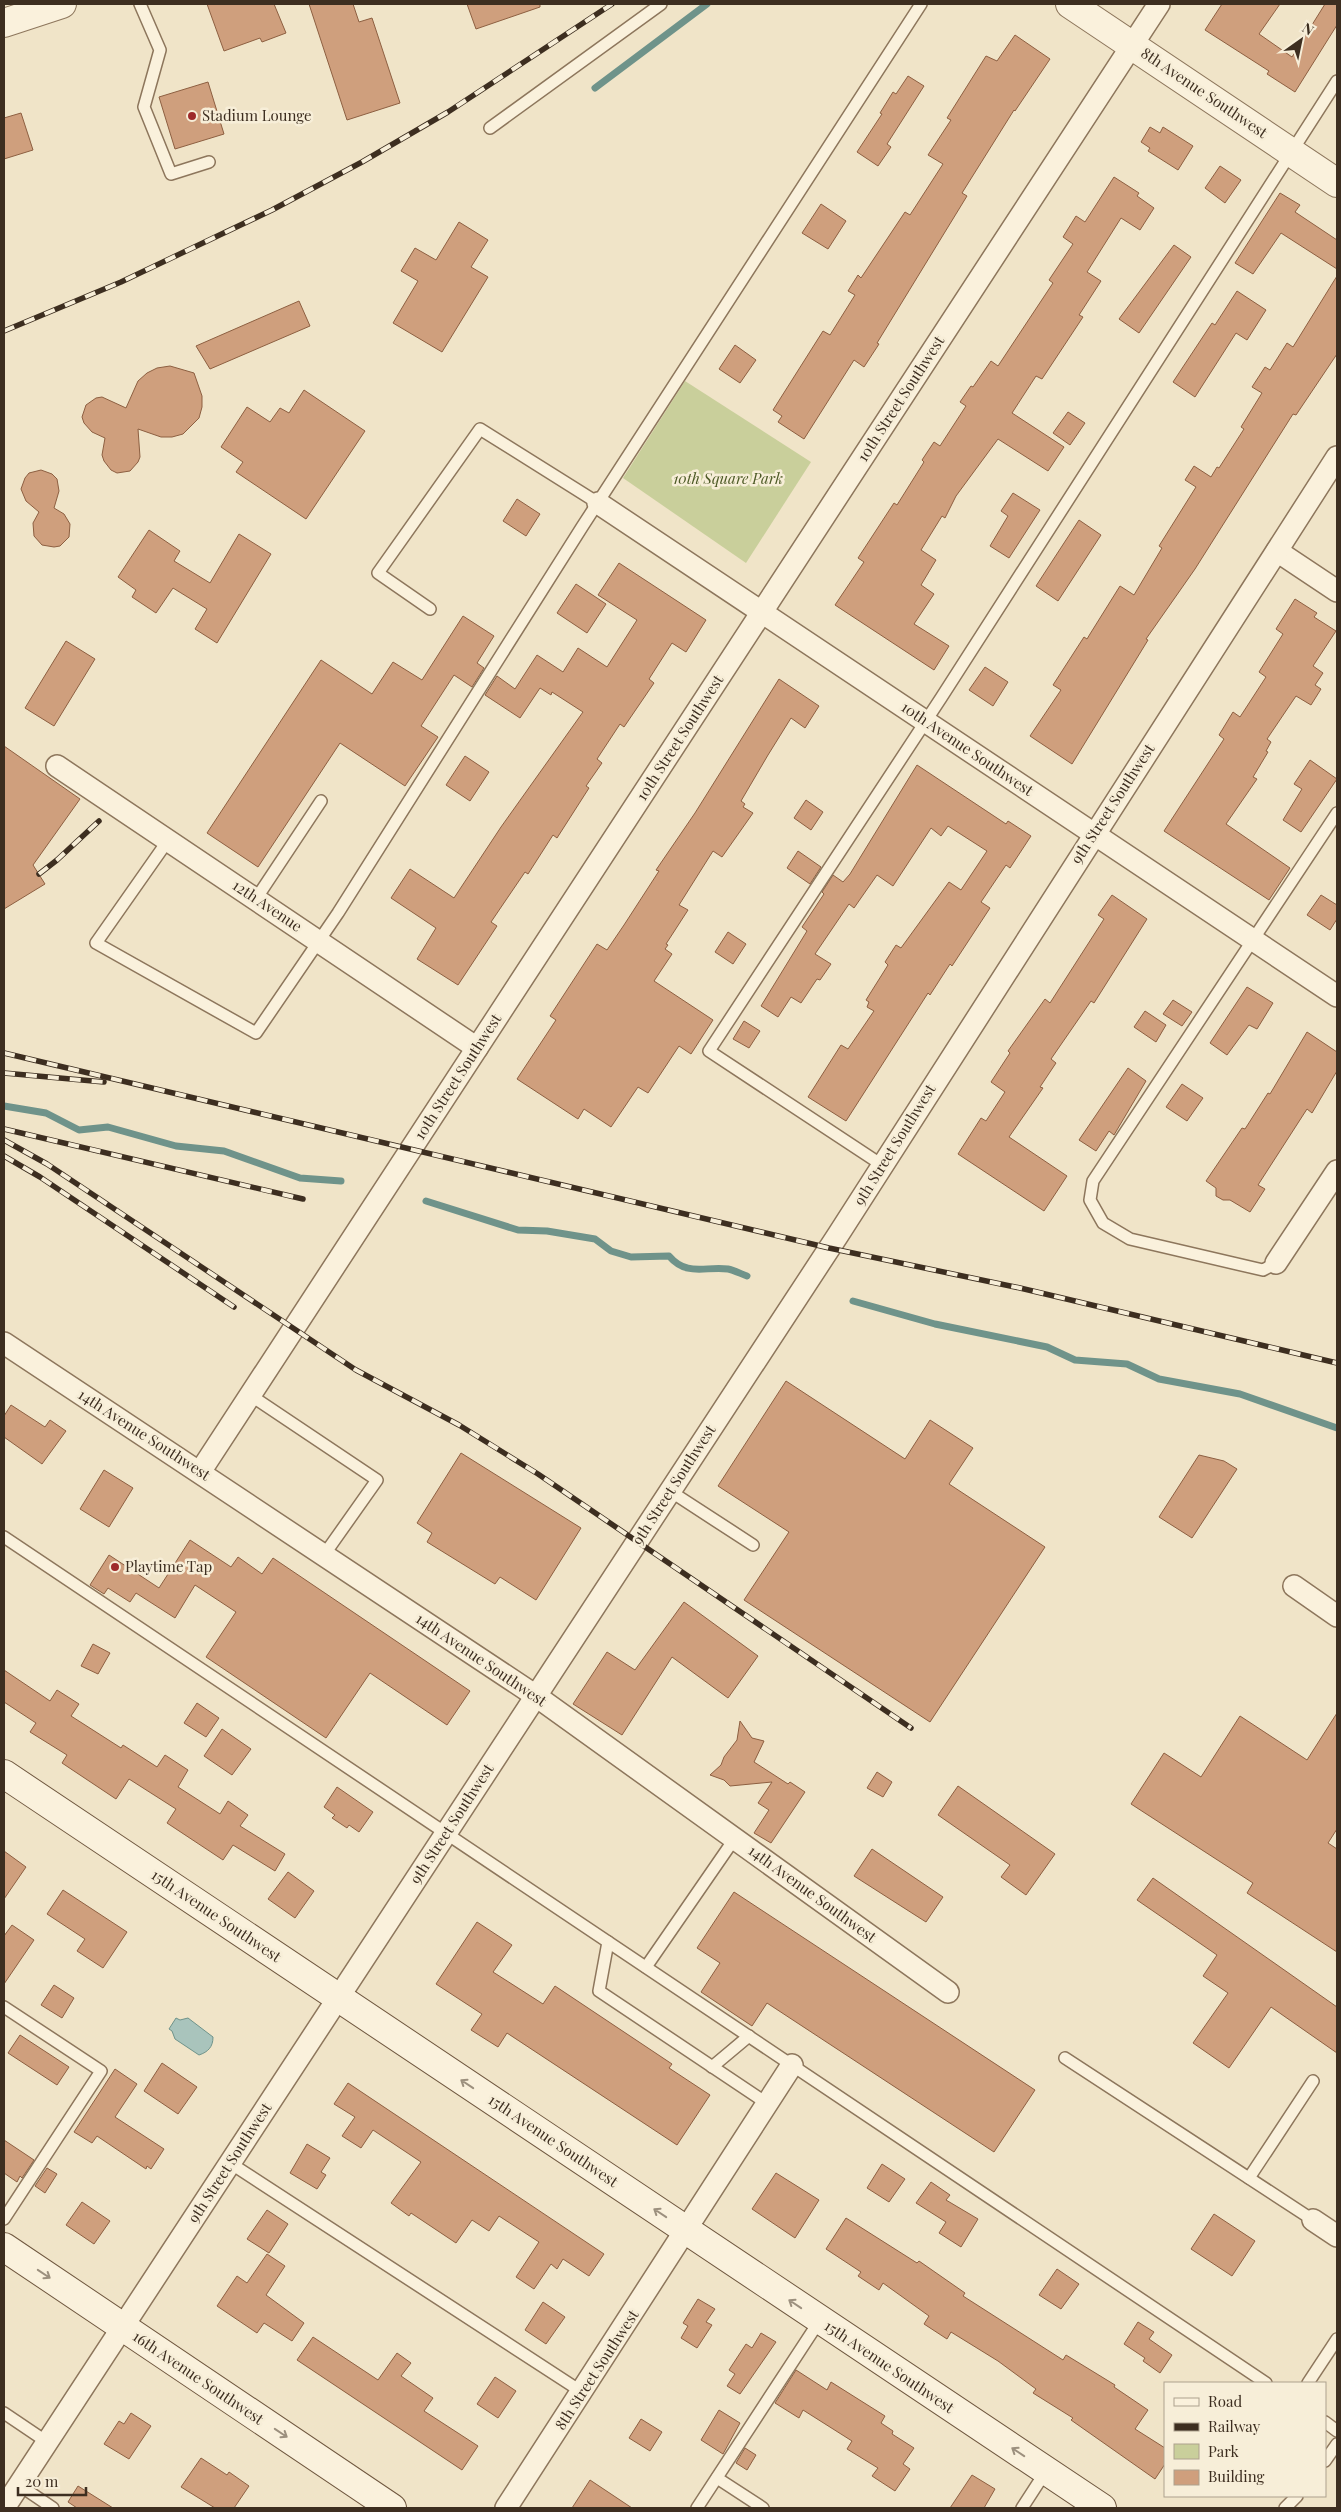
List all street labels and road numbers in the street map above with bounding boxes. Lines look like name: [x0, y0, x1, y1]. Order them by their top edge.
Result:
street label: 8th Avenue Southwest: [1137, 42, 1272, 142]
street label: 10th Street Southwest: [852, 331, 949, 465]
street label: 10th Street Southwest: [631, 670, 728, 804]
street label: 10th Avenue Southwest: [898, 696, 1038, 800]
street label: 9th Street Southwest: [1066, 739, 1159, 867]
street label: 12th Avenue: [229, 875, 306, 936]
street label: 10th Street Southwest: [409, 1009, 506, 1143]
street label: 9th Street Southwest: [849, 1080, 940, 1209]
street label: 14th Avenue Southwest: [75, 1384, 215, 1485]
street label: 9th Street Southwest: [627, 1420, 720, 1548]
street label: 14th Avenue Southwest: [412, 1608, 551, 1711]
street label: 9th Street Southwest: [405, 1759, 498, 1887]
street label: 14th Avenue Southwest: [745, 1840, 881, 1947]
street label: 15th Avenue Southwest: [148, 1864, 286, 1966]
street label: 15th Avenue Southwest: [485, 2089, 623, 2191]
street label: 9th Street Southwest: [183, 2098, 276, 2226]
street label: 8th Street Southwest: [550, 2305, 643, 2433]
street label: 15th Avenue Southwest: [821, 2315, 959, 2417]
street label: 16th Avenue Southwest: [129, 2326, 269, 2429]

